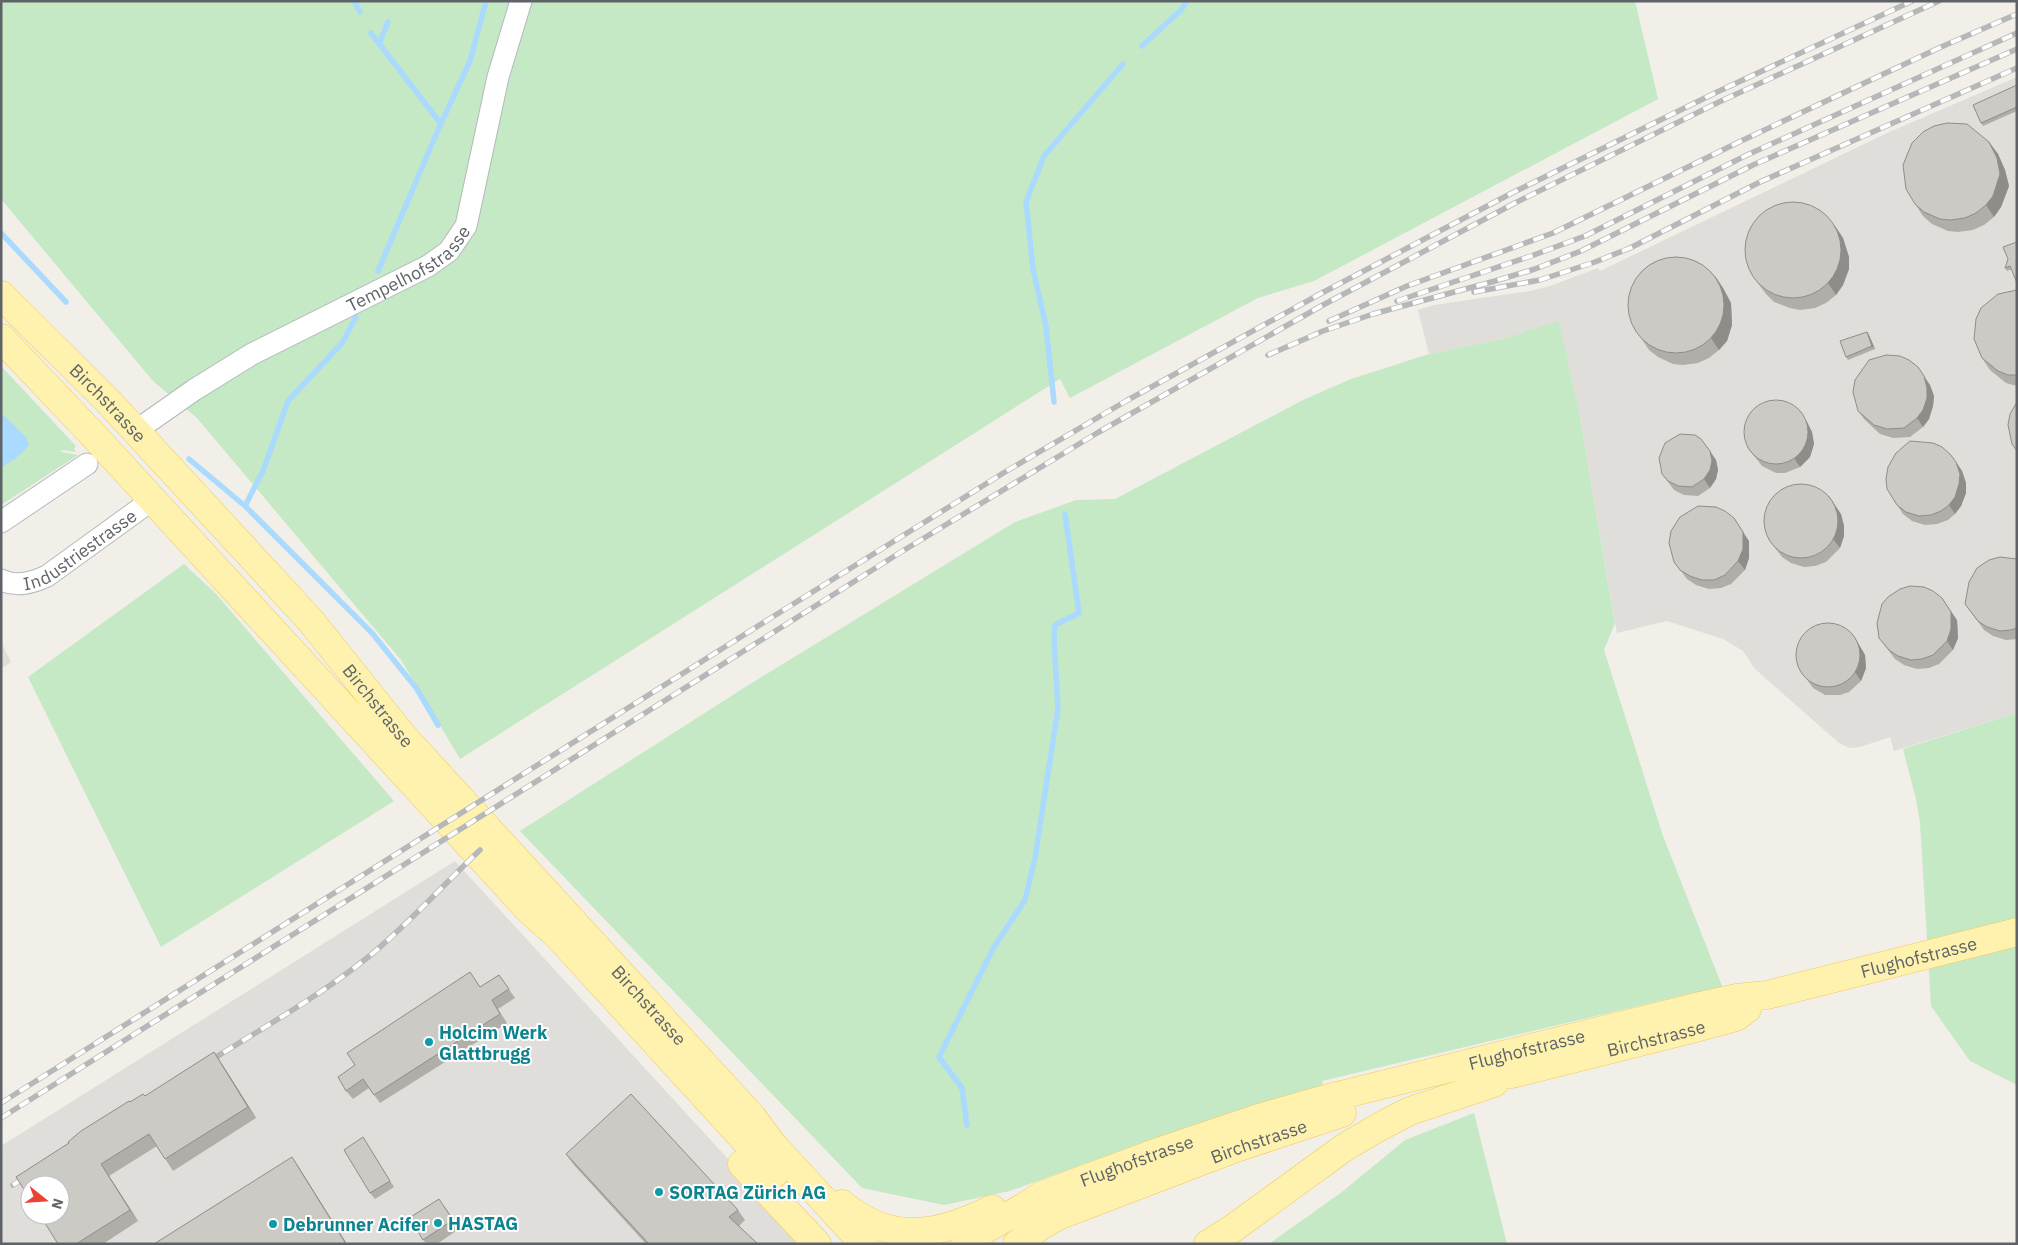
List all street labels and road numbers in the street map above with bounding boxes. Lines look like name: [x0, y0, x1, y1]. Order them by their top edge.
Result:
street label: Tempelhofstrasse: [343, 220, 475, 316]
street label: Birchstrasse: [65, 358, 152, 447]
street label: Industriestrasse: [21, 504, 141, 595]
street label: Birchstrasse: [338, 659, 419, 752]
street label: Flughofstrasse: [1858, 931, 1979, 983]
street label: Birchstrasse: [607, 960, 692, 1050]
street label: Birchstrasse: [1605, 1014, 1708, 1061]
street label: Flughofstrasse: [1466, 1023, 1587, 1075]
street label: Birchstrasse: [1207, 1114, 1310, 1168]
street label: Flughofstrasse: [1076, 1129, 1196, 1192]

